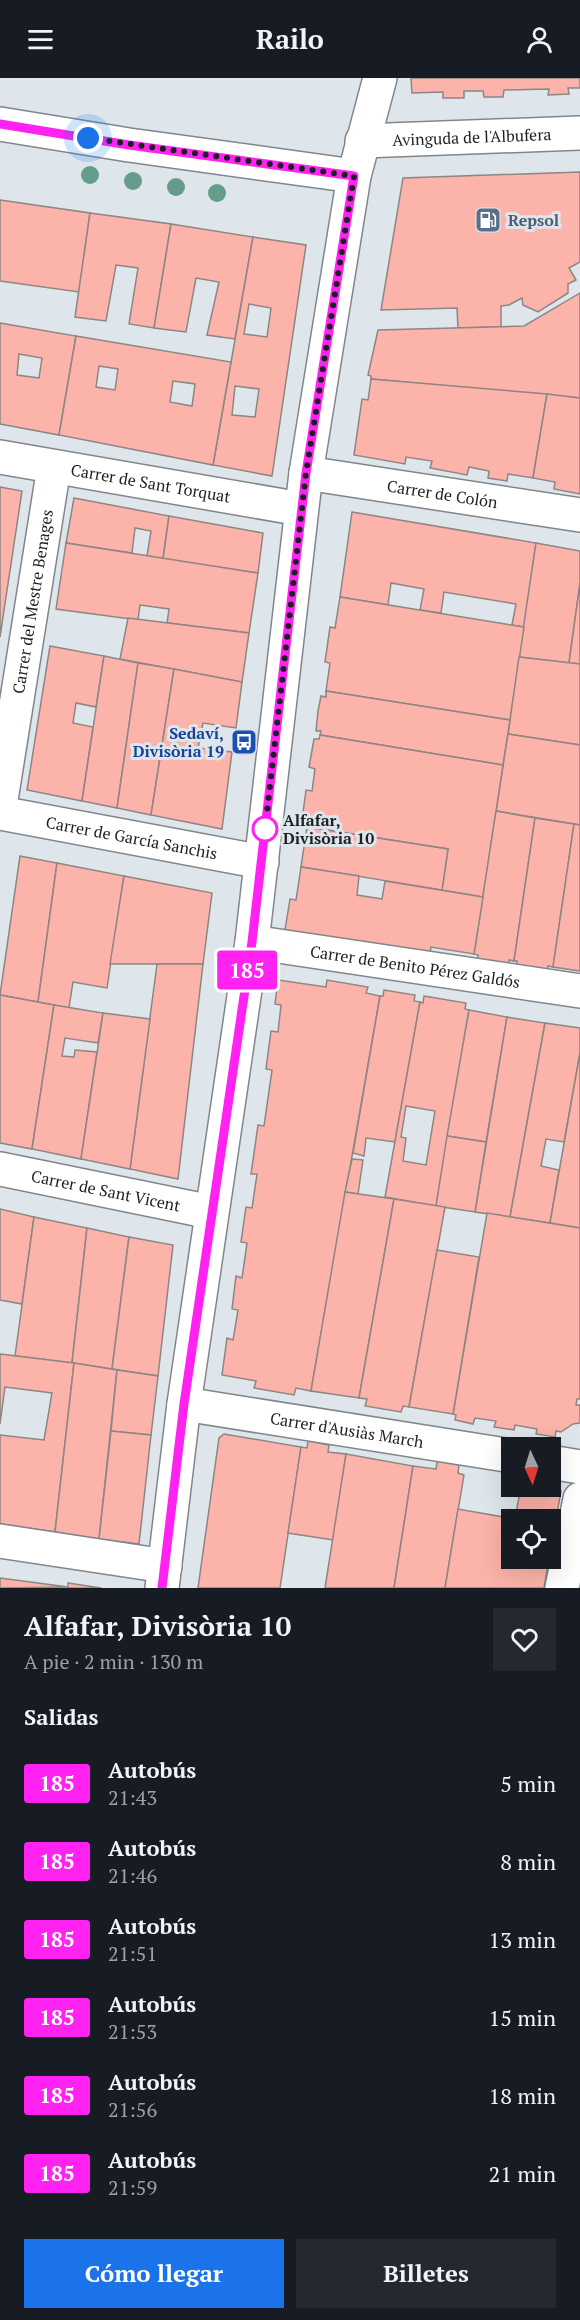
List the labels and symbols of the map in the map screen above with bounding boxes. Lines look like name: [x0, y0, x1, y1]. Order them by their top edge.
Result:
your location: [73, 123, 103, 153]
street label: Avinguda de l'Albufera: [392, 123, 552, 151]
fuel station icon: Repsol: [473, 205, 503, 235]
place label: Repsol: [508, 209, 559, 231]
street label: Carrer de Sant Torquat: [69, 458, 232, 508]
street label: Carrer de Colón: [386, 475, 500, 513]
street label: Carrer del Mestre Benages: [7, 508, 58, 695]
place label: Sedaví, Divisòria 19: [133, 722, 224, 762]
bus stop icon: Sedaví, Divisòria 19: [229, 727, 259, 757]
place label: Alfafar, Divisòria 10: [283, 809, 374, 849]
street label: Carrer de García Sanchis: [44, 811, 219, 864]
marker: Alfafar, Divisòria 10: [252, 816, 278, 842]
street label: Carrer de Benito Pérez Galdós: [309, 940, 522, 993]
line badge: 185: [212, 950, 282, 990]
street label: Carrer de Sant Vicent: [29, 1165, 182, 1217]
street label: Carrer d'Ausiàs March: [269, 1407, 426, 1453]
north arrow: [501, 1437, 561, 1497]

